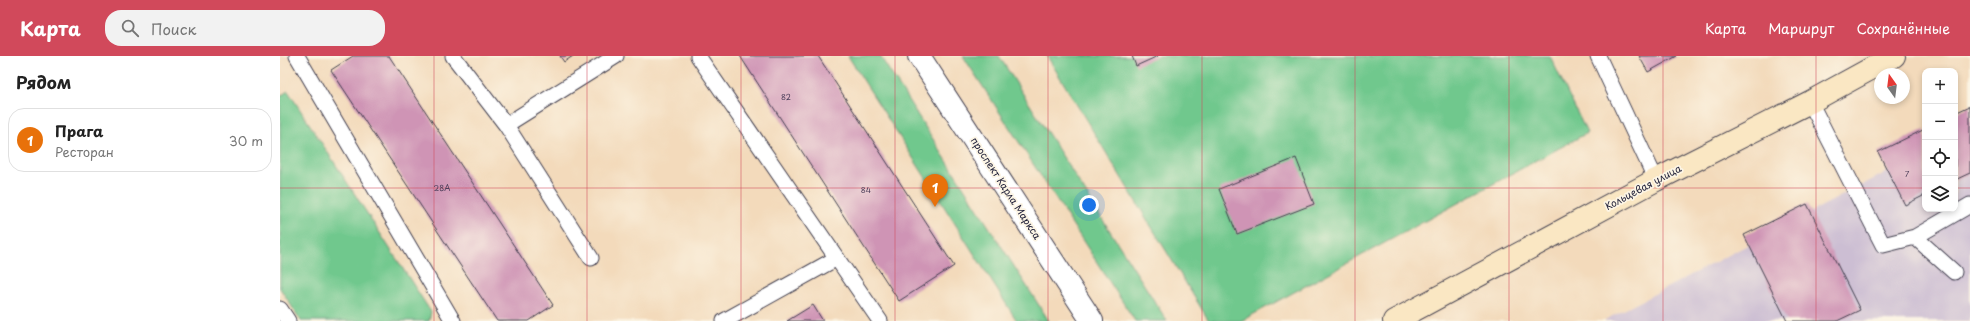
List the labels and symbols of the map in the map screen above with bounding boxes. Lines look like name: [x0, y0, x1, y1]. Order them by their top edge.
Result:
north arrow: [1874, 68, 1910, 104]
house number: 82: [781, 91, 791, 103]
street label: проспект Карла Маркса: [968, 134, 1046, 242]
street label: Кольцевая улица: [1602, 160, 1684, 213]
house number: 7: [1905, 168, 1910, 180]
pin: 1: [922, 174, 948, 207]
house number: 28А: [434, 182, 450, 194]
house number: 84: [861, 184, 871, 196]
your location: [1079, 195, 1099, 215]

